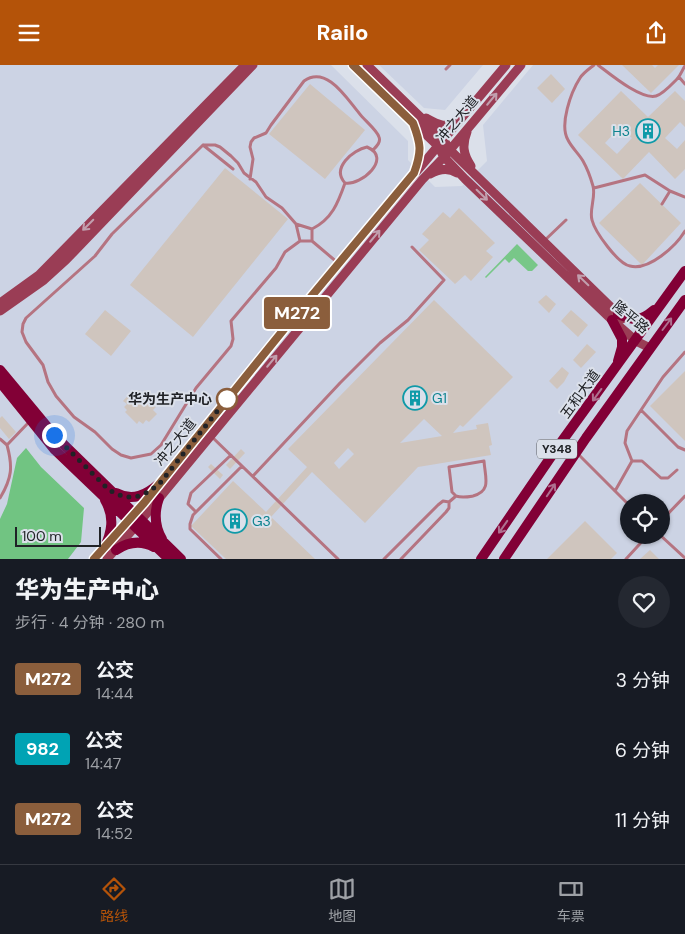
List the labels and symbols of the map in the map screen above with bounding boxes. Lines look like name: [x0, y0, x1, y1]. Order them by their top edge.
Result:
street label: 冲之大道: [432, 92, 482, 146]
one-way arrow: [486, 93, 497, 106]
building icon: H3: [635, 118, 661, 144]
place label: H3: [612, 122, 630, 140]
one-way arrow: [476, 189, 488, 201]
one-way arrow: [82, 219, 95, 231]
one-way arrow: [370, 230, 381, 243]
one-way arrow: [577, 274, 590, 286]
line badge: M272: [262, 297, 332, 329]
street label: 隆平路: [609, 297, 653, 337]
one-way arrow: [662, 317, 672, 331]
one-way arrow: [266, 355, 277, 368]
street label: 五和大道: [556, 366, 604, 422]
building icon: G1: [402, 385, 428, 411]
marker: 华为生产中心: [216, 388, 238, 410]
one-way arrow: [592, 388, 602, 402]
place label: G1: [432, 389, 447, 407]
place label: 华为生产中心: [128, 390, 212, 408]
street label: 冲之大道: [150, 415, 200, 469]
your location: [42, 423, 67, 448]
road number: Y348: [537, 439, 577, 459]
one-way arrow: [546, 483, 556, 497]
building icon: G3: [222, 508, 248, 534]
place label: G3: [252, 512, 271, 530]
one-way arrow: [498, 520, 508, 534]
scale bar: [15, 524, 101, 547]

